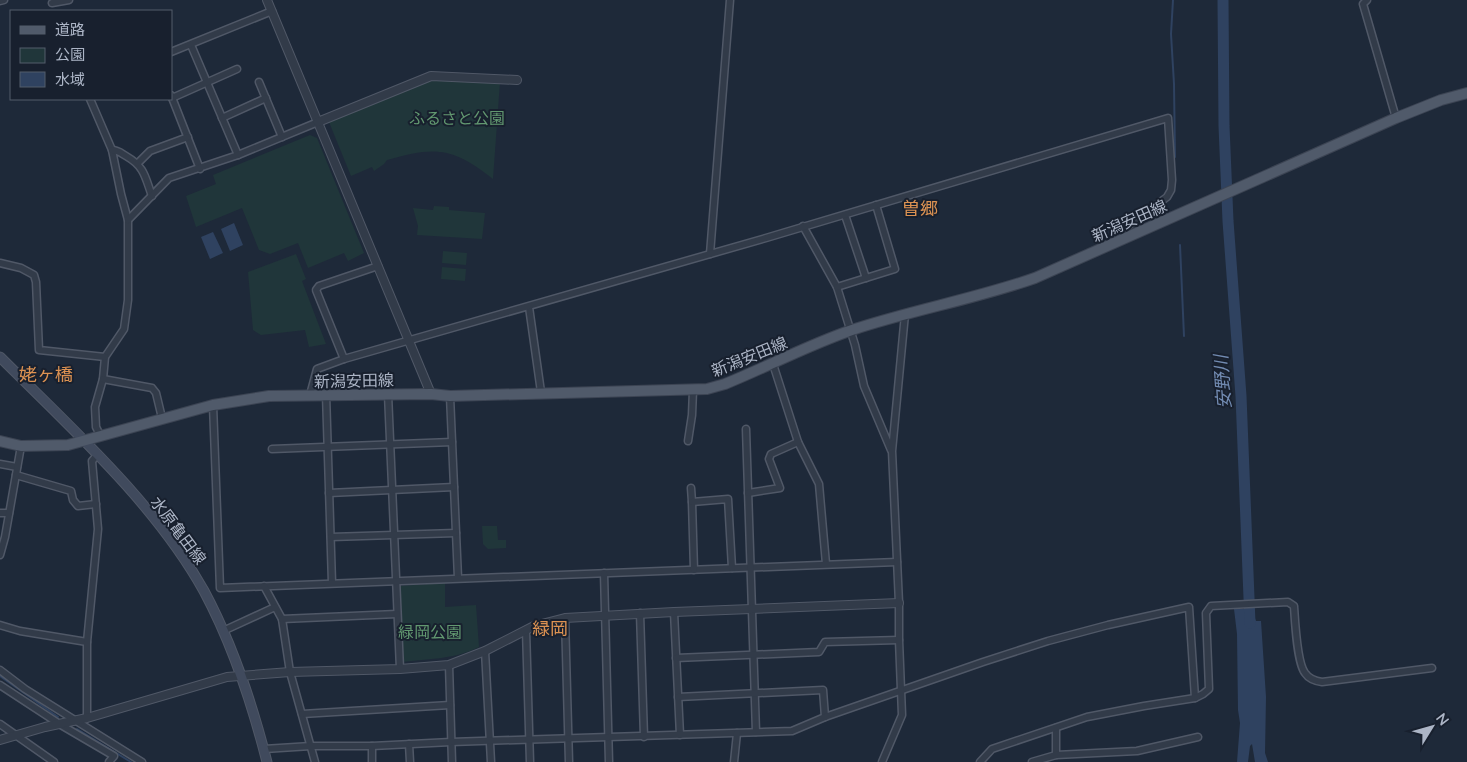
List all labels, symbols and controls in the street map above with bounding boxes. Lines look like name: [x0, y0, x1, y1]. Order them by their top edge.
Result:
legend: [10, 10, 172, 100]
text: 道路: [55, 20, 85, 38]
text: 公園: [55, 45, 85, 63]
text: 水域: [55, 70, 85, 88]
park label: ふるさと公園: [409, 108, 505, 127]
street label: 新潟安田線: [1089, 195, 1169, 245]
district label: 曽郷: [902, 197, 938, 219]
street label: 新潟安田線: [708, 332, 790, 380]
water label: 安野川: [1209, 352, 1235, 410]
district label: 姥ヶ橋: [19, 363, 73, 385]
street label: 新潟安田線: [314, 370, 394, 390]
street label: 水原亀田線: [147, 492, 211, 568]
district label: 緑岡: [532, 617, 568, 639]
park label: 緑岡公園: [398, 622, 462, 641]
north arrow: [1407, 702, 1457, 752]
text: N: [1433, 709, 1453, 728]

